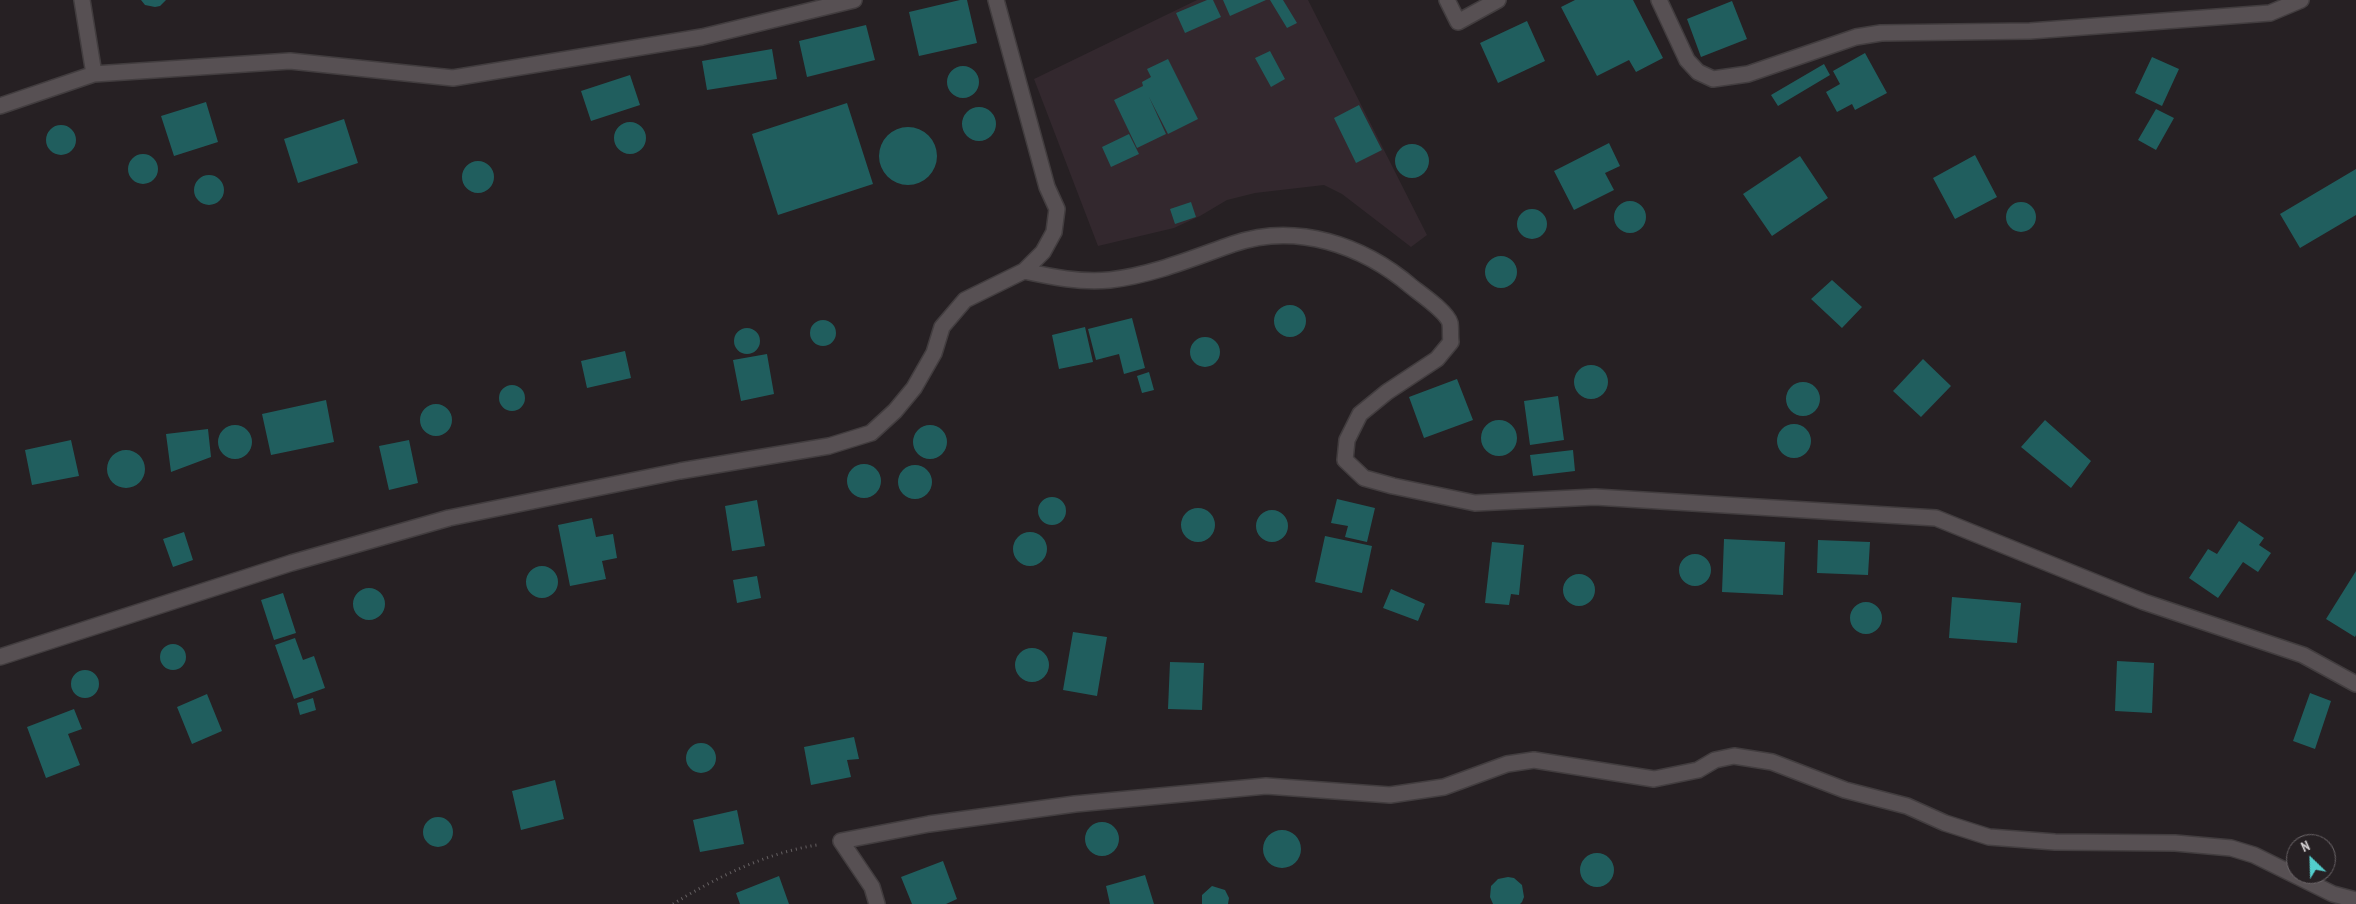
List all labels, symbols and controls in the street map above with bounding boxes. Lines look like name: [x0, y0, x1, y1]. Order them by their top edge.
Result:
north arrow: [2286, 834, 2336, 884]
text: N: [2298, 836, 2312, 856]

